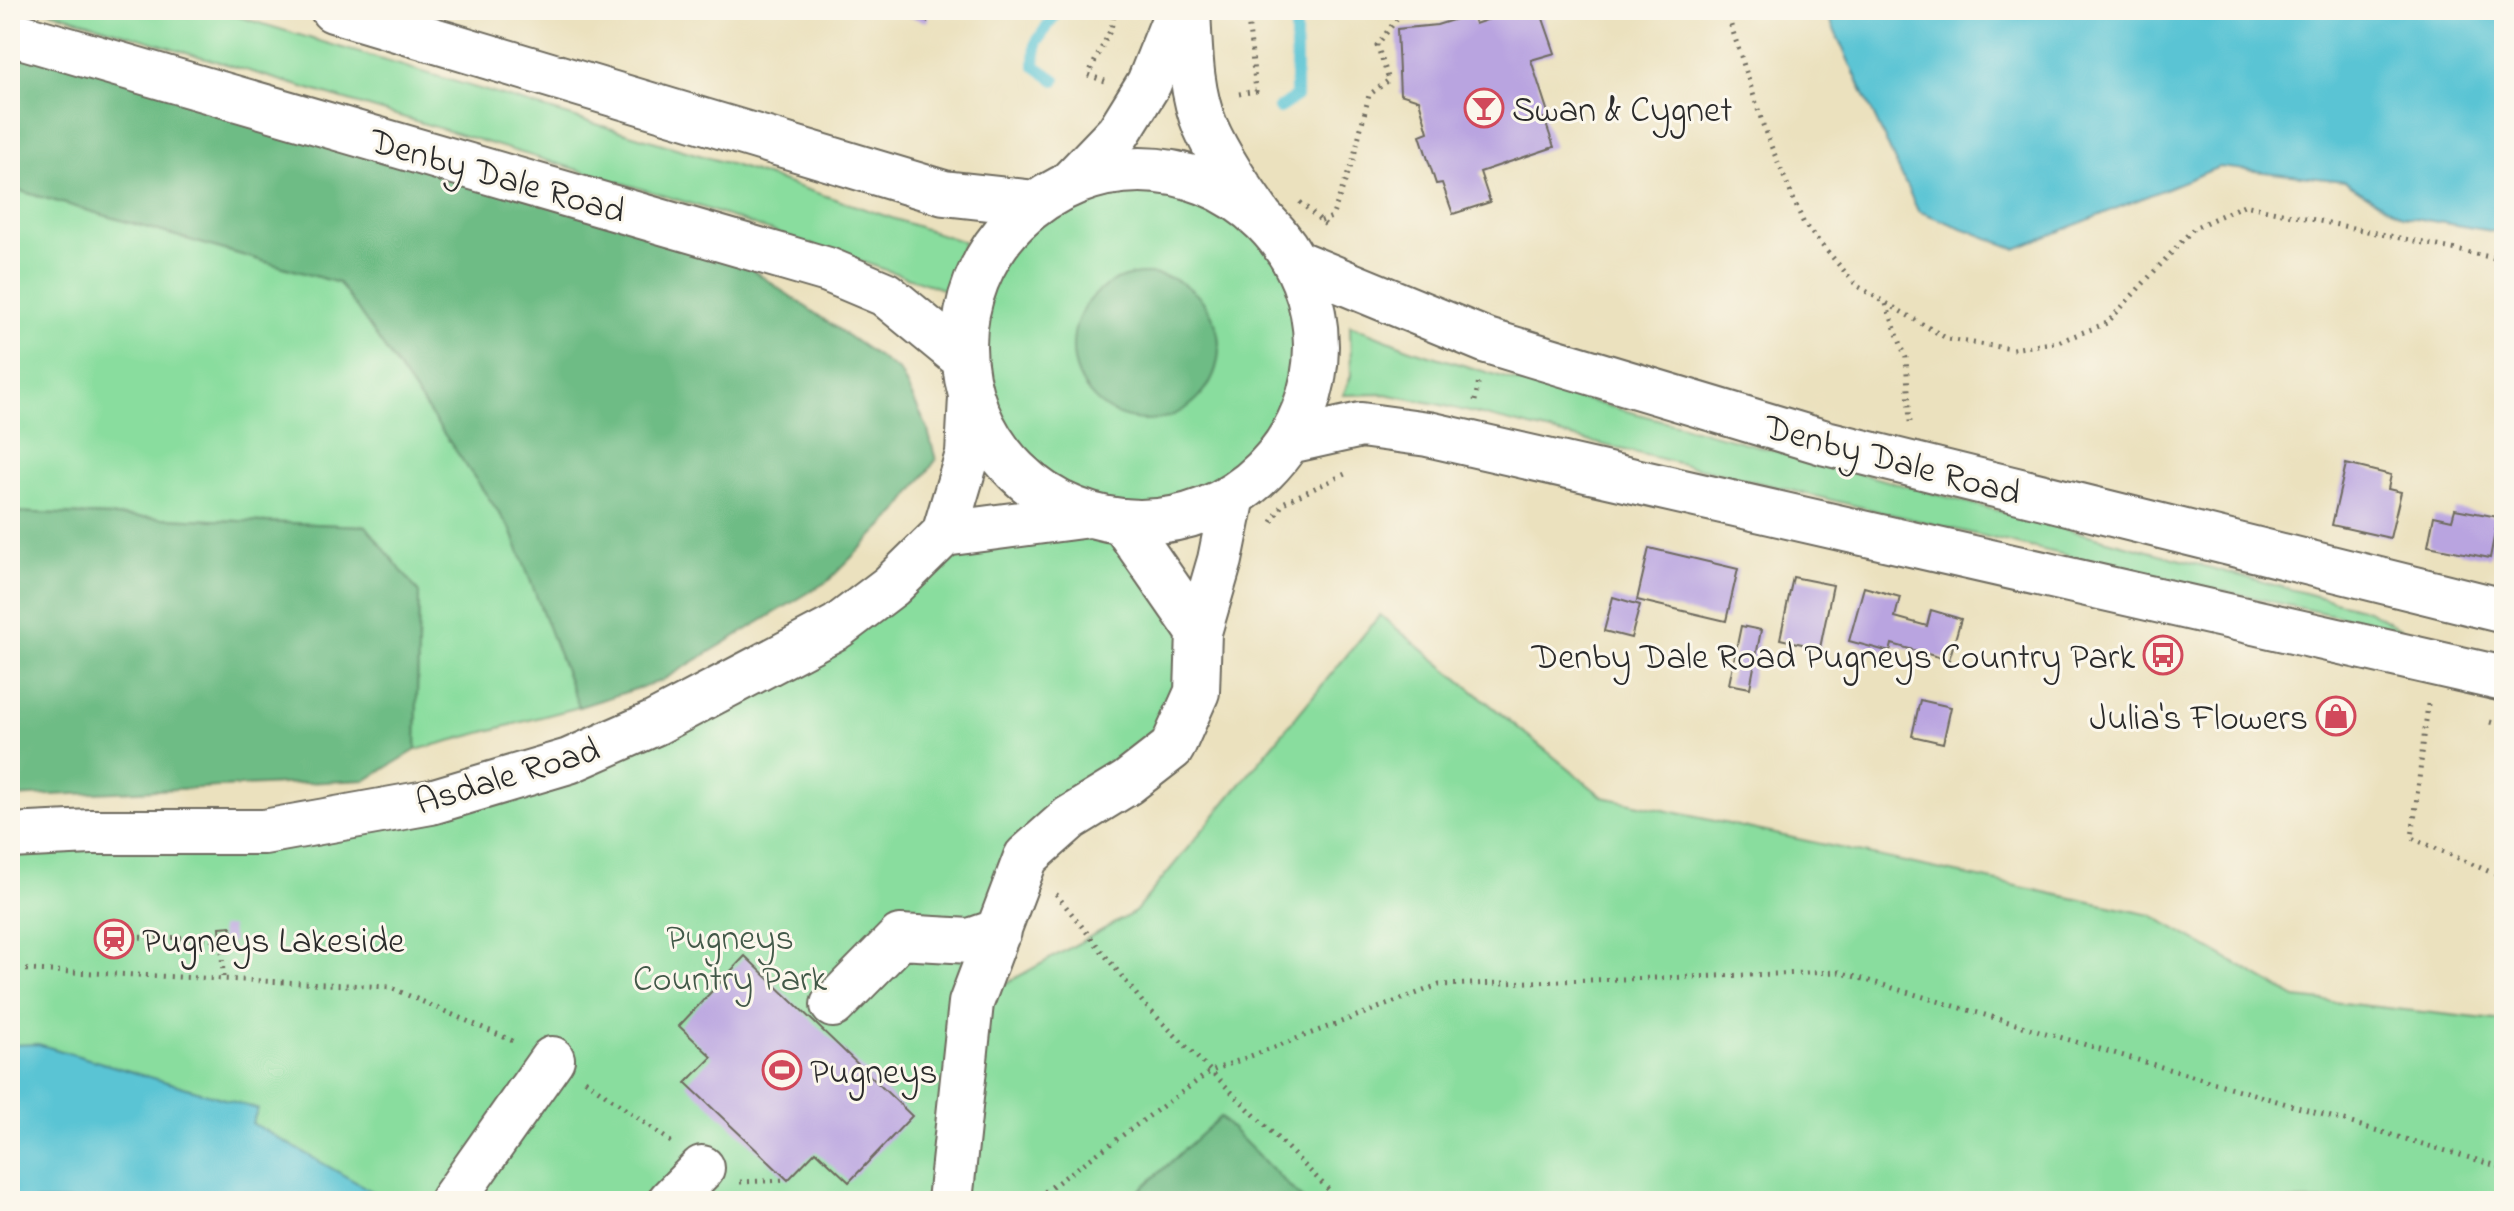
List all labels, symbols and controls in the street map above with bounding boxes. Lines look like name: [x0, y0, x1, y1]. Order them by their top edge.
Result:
place label: Swan & Cygnet: [1512, 86, 1732, 139]
bar icon: Swan & Cygnet: [1463, 87, 1505, 129]
street label: Denby Dale Road: [362, 116, 631, 240]
street label: Denby Dale Road: [1757, 402, 2026, 522]
place label: Denby Dale Road Pugneys Country Park: [1531, 633, 2135, 686]
bus stop icon: Denby Dale Road Pugneys Country Park: [2142, 634, 2184, 676]
place label: Julia's Flowers: [2090, 694, 2308, 747]
shop icon: Julia's Flowers: [2315, 695, 2357, 737]
street label: Asdale Road: [410, 725, 607, 831]
park label: Pugneys Country Park: [633, 914, 827, 1008]
place label: Pugneys Lakeside: [142, 917, 405, 970]
station icon: Pugneys Lakeside: [93, 918, 135, 960]
place label: Pugneys: [810, 1048, 938, 1101]
sports icon: Pugneys: [761, 1049, 803, 1091]

